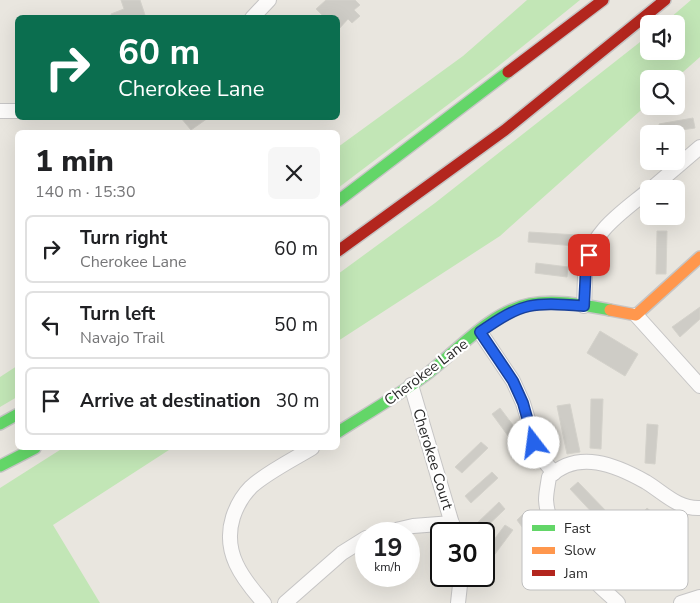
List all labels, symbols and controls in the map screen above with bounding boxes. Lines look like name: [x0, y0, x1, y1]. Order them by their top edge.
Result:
map controls: [640, 15, 685, 225]
button: sound: [640, 15, 685, 60]
text: 60 m: [118, 29, 200, 76]
icon: right: [35, 35, 100, 100]
button: search: [640, 70, 685, 115]
text: Cherokee Lane: [118, 74, 265, 104]
button: +: [640, 125, 685, 170]
text: 1 min: [35, 141, 114, 182]
button: close: [268, 147, 320, 199]
button: −: [640, 180, 685, 225]
text: 140 m · 15:30: [35, 181, 136, 203]
text: Turn right: [80, 225, 167, 251]
pin: [568, 234, 610, 276]
icon: right: [37, 235, 65, 263]
text: 60 m: [274, 236, 318, 262]
icon: arrive: [575, 241, 603, 269]
text: Cherokee Lane: [80, 251, 187, 273]
text: Turn left: [80, 301, 155, 327]
icon: left: [37, 311, 65, 339]
text: 50 m: [274, 312, 318, 338]
text: Navajo Trail: [80, 327, 165, 349]
street label: Cherokee Lane: [380, 334, 472, 410]
icon: arrive: [37, 387, 65, 415]
text: Arrive at destination: [80, 388, 261, 414]
text: 30 m: [276, 388, 320, 414]
street label: Cherokee Court: [408, 406, 458, 513]
position arrow: [507, 416, 559, 468]
legend: [522, 510, 688, 590]
text: Fast: [564, 519, 590, 538]
speed limit sign: 30: [430, 522, 495, 587]
text: 19: [372, 531, 403, 565]
text: Slow: [564, 541, 596, 560]
text: km/h: [374, 559, 401, 575]
text: Jam: [563, 564, 588, 583]

